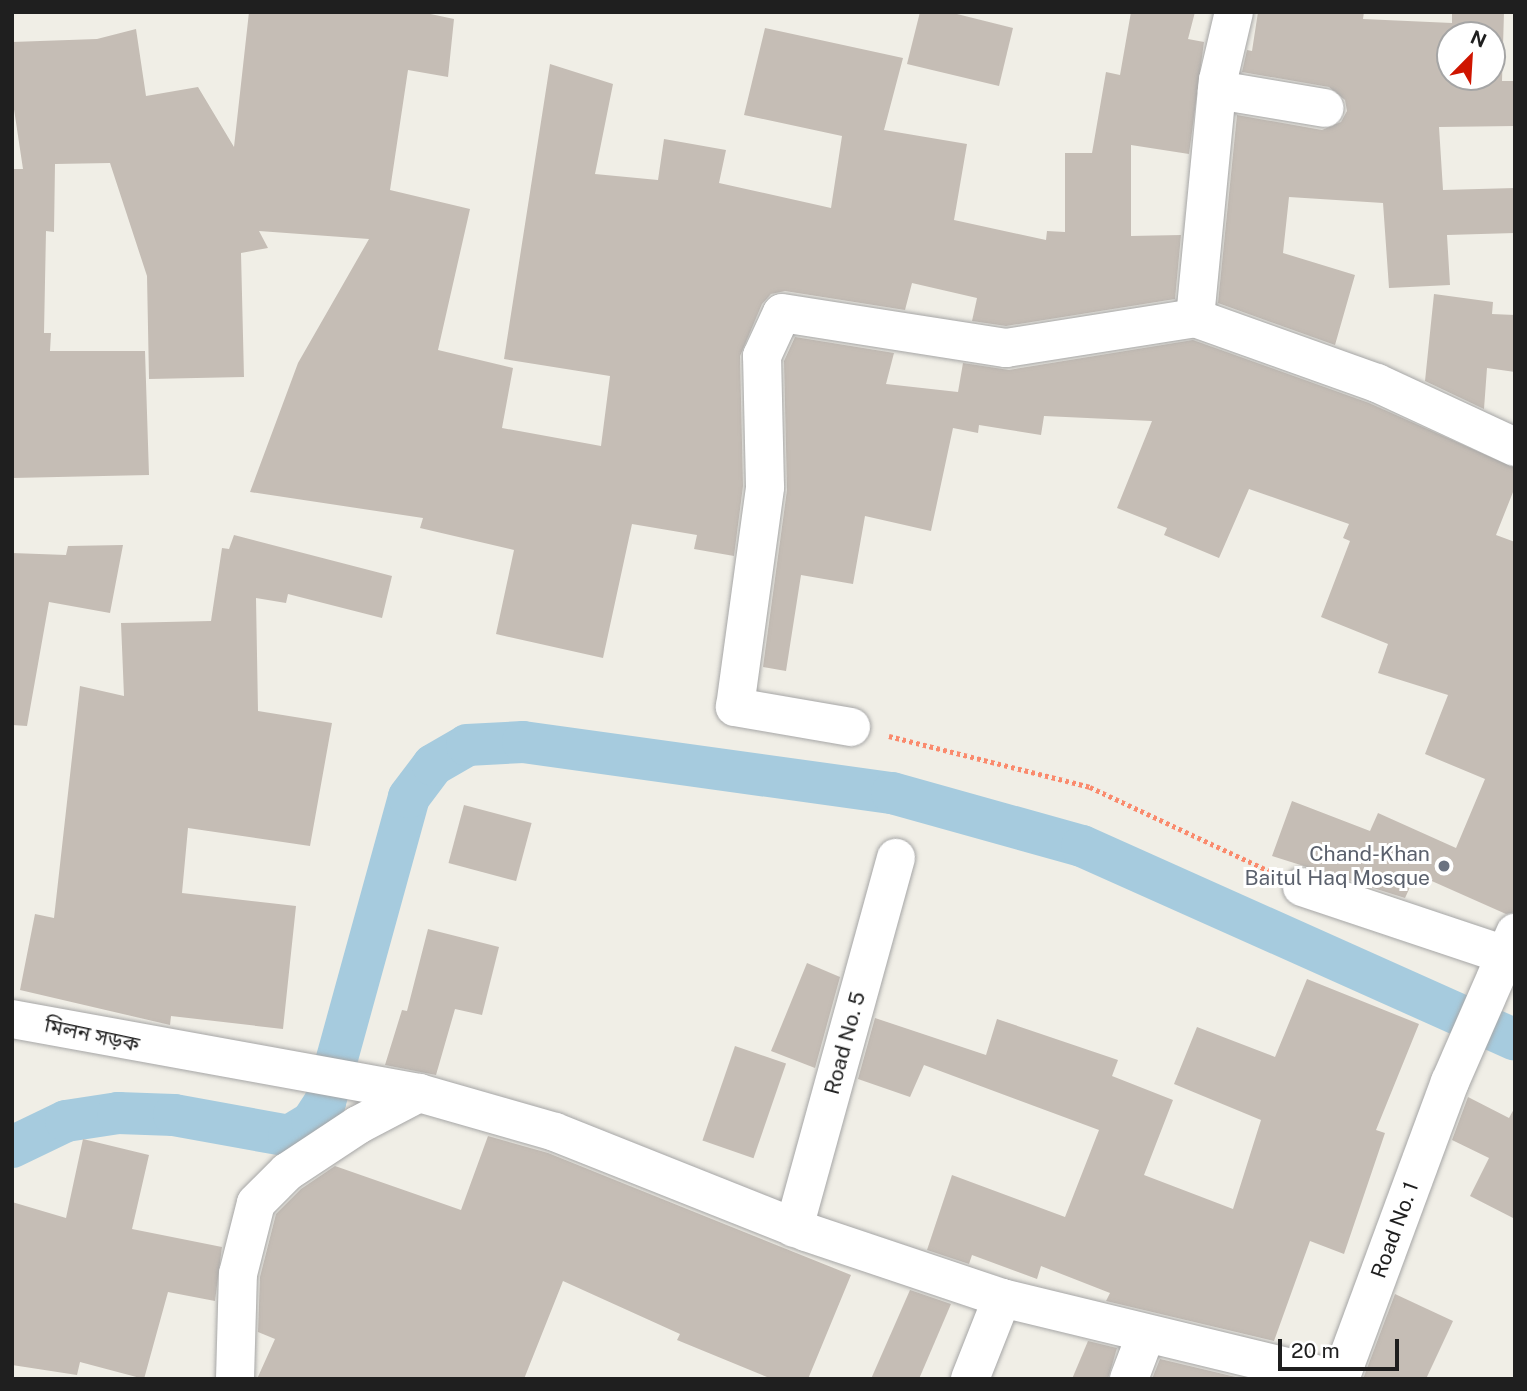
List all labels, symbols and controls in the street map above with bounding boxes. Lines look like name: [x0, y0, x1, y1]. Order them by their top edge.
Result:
north arrow: [1436, 21, 1506, 91]
text: N: [1467, 26, 1490, 52]
place label: Chand-Khan Baitul Haq Mosque: [1245, 841, 1430, 891]
marker: Chand-Khan Baitul Haq Mosque: [1436, 858, 1452, 874]
street label: Road No. 5: [819, 989, 871, 1097]
street label: মিলন সড়ক: [42, 1013, 142, 1057]
street label: Road No. 1: [1366, 1178, 1424, 1282]
scale bar: [1282, 1324, 1403, 1368]
text: 20 m: [1291, 1338, 1340, 1363]

